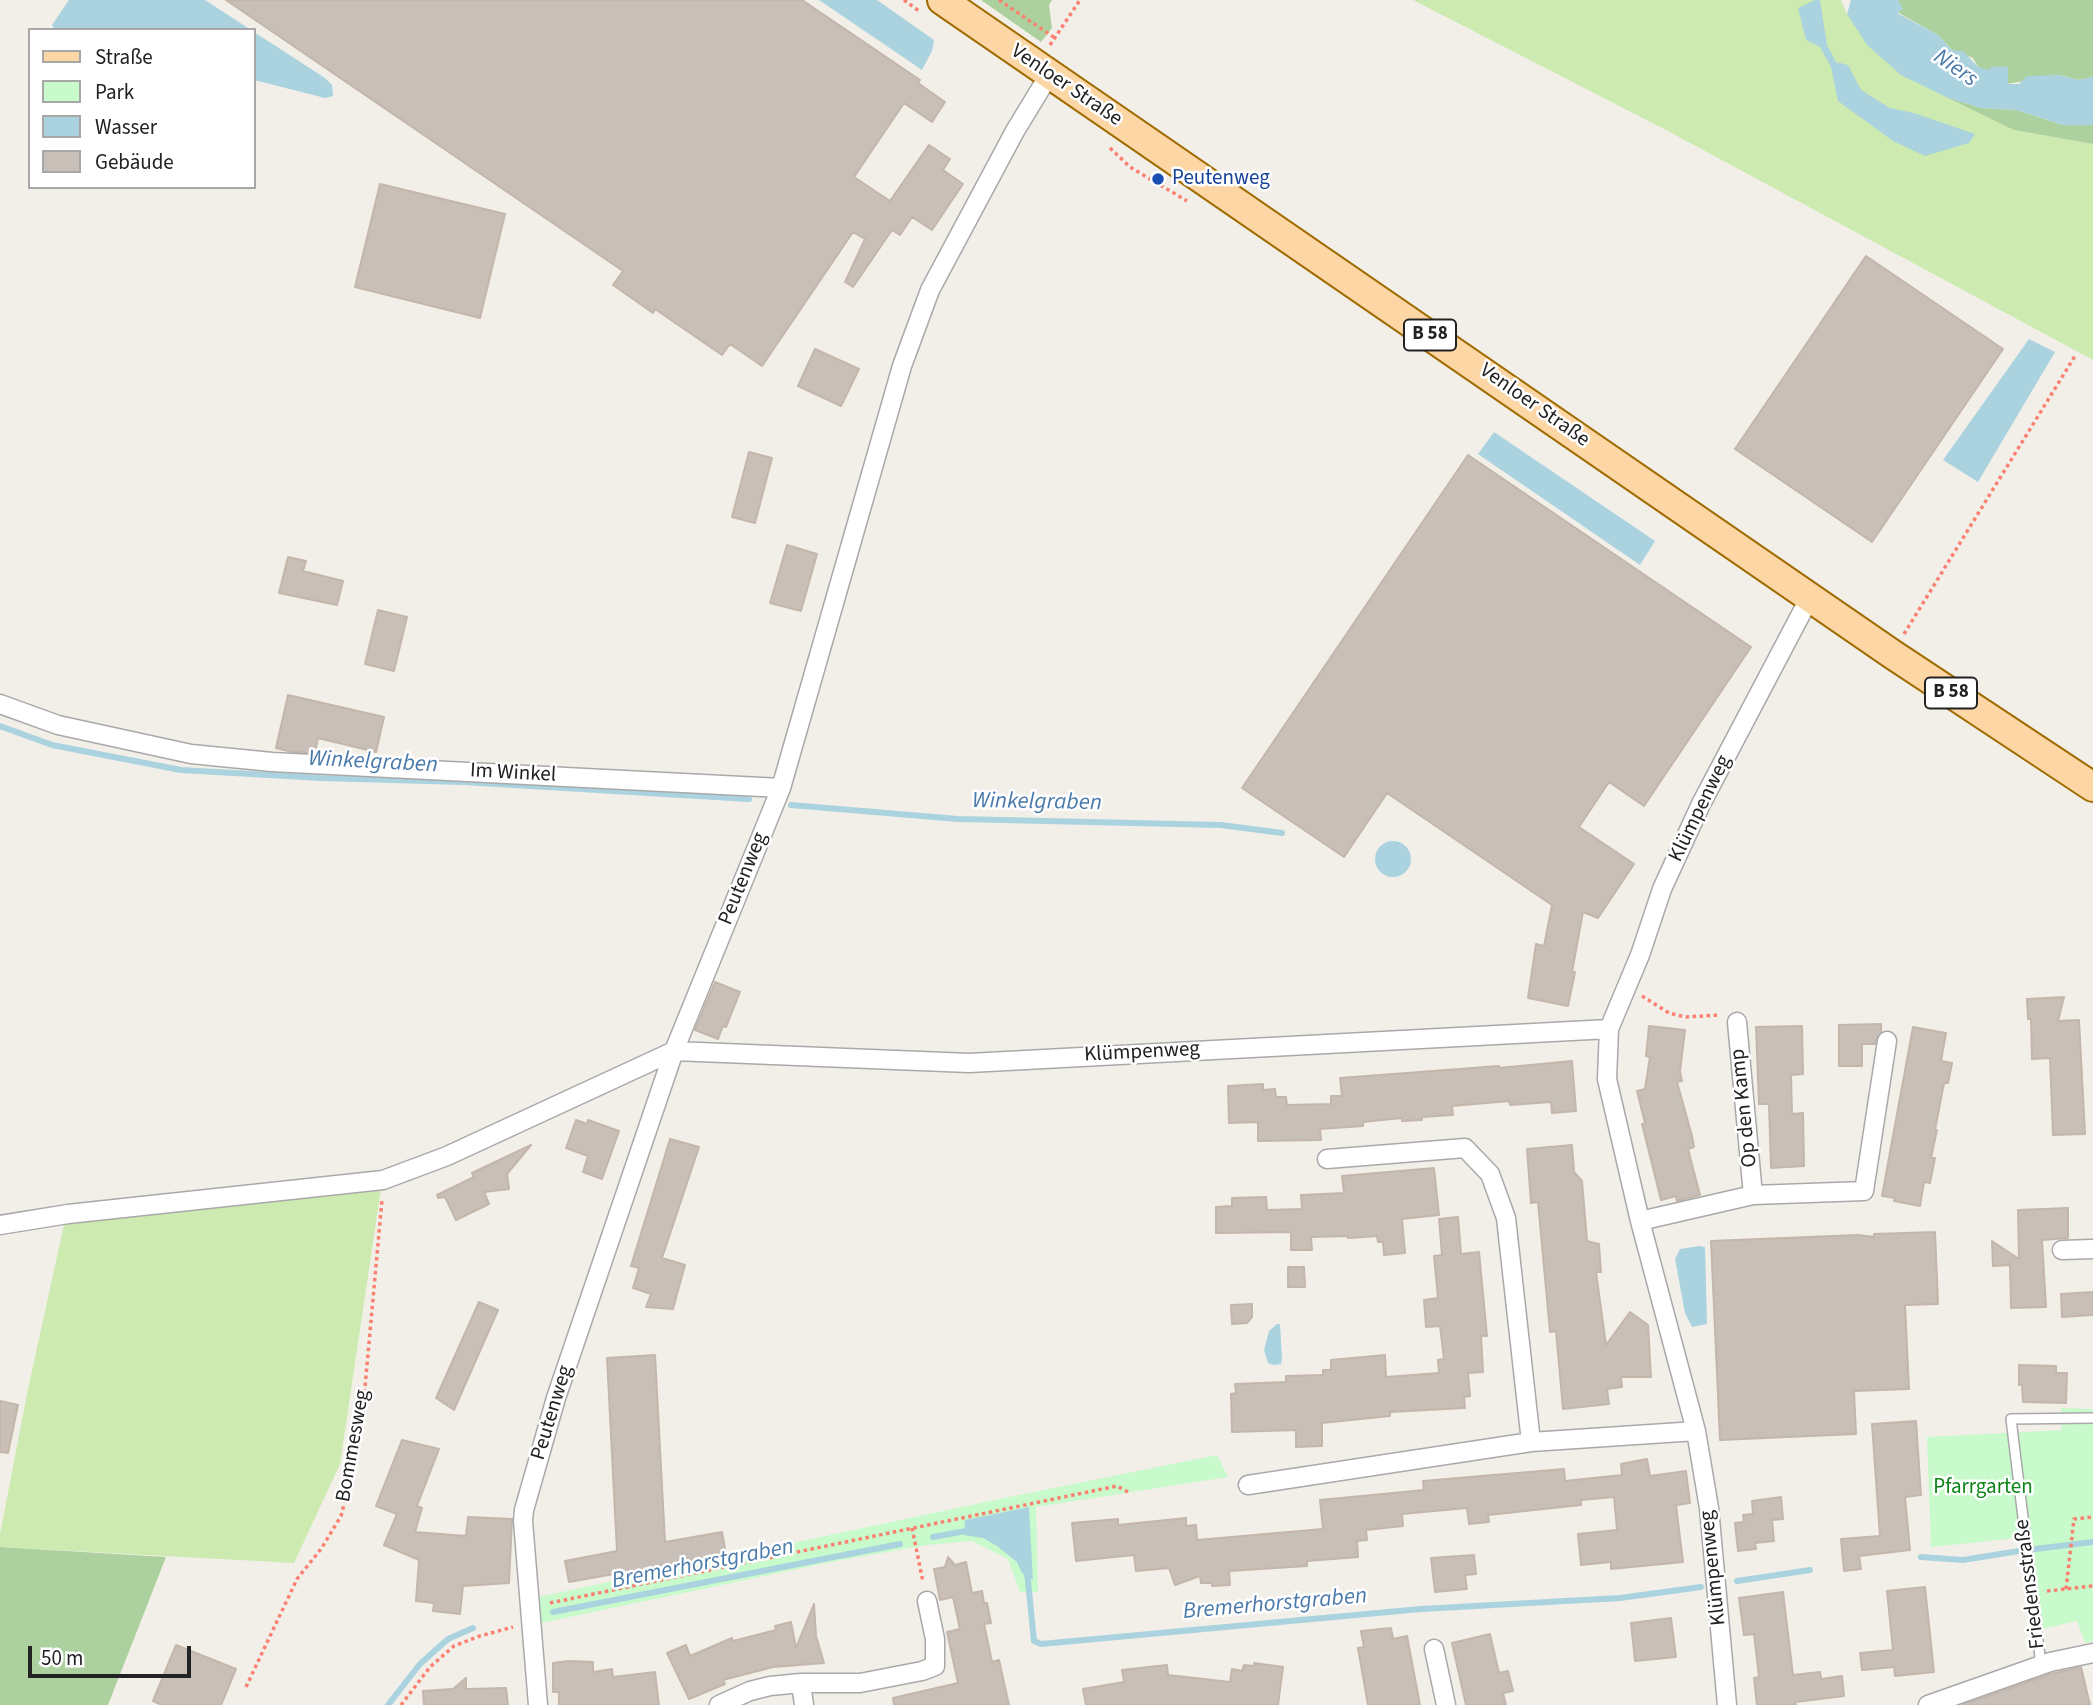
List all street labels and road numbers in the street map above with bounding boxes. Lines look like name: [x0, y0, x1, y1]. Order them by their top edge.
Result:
street label: Venloer Straße: [1006, 40, 1126, 132]
road number: B 58: [1404, 320, 1456, 350]
street label: Venloer Straße: [1474, 359, 1594, 453]
road number: B 58: [1925, 678, 1977, 708]
street label: Klümpenweg: [1664, 751, 1738, 867]
street label: Im Winkel: [469, 759, 557, 789]
street label: Peutenweg: [714, 829, 774, 929]
street label: Klümpenweg: [1084, 1037, 1200, 1069]
street label: Op den Kamp: [1726, 1047, 1764, 1169]
street label: Peutenweg: [527, 1363, 579, 1463]
street label: Bommesweg: [332, 1388, 376, 1504]
street label: Klümpenweg: [1695, 1509, 1733, 1627]
street label: Friedensstraße: [2011, 1518, 2051, 1650]

